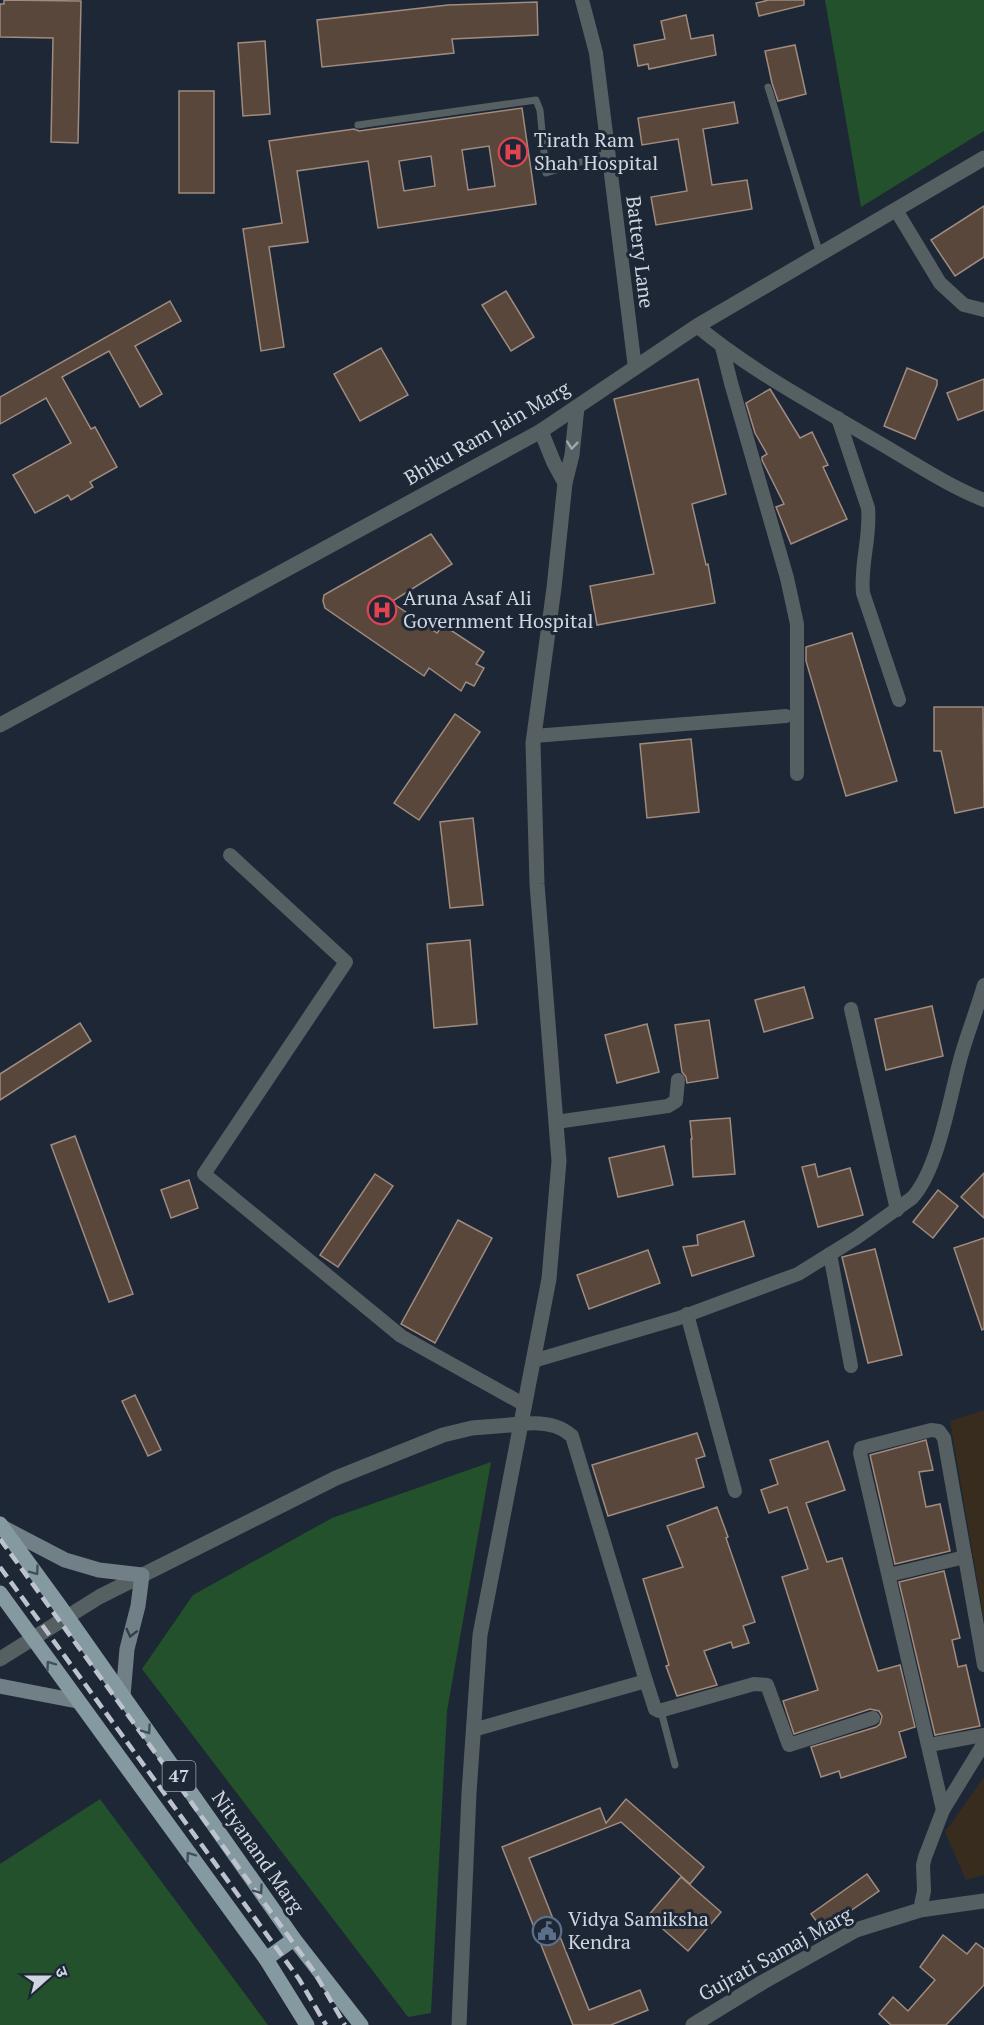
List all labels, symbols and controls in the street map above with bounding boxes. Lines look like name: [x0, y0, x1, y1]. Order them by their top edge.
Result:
place label: Tirath Ram Shah Hospital: [534, 126, 658, 176]
hospital icon: Tirath Ram Shah Hospital: [497, 136, 529, 168]
street label: Battery Lane: [620, 194, 661, 310]
street label: Bhiku Ram Jain Marg: [399, 374, 575, 491]
one-way arrow: [567, 441, 579, 450]
place label: Aruna Asaf Ali Government Hospital: [403, 584, 594, 634]
hospital icon: Aruna Asaf Ali Government Hospital: [366, 594, 398, 626]
one-way arrow: [27, 1565, 38, 1576]
one-way arrow: [125, 1627, 138, 1637]
one-way arrow: [47, 1660, 58, 1671]
one-way arrow: [140, 1724, 151, 1735]
road number: 47: [162, 1761, 195, 1791]
street label: Nityanand Marg: [206, 1785, 311, 1919]
one-way arrow: [186, 1852, 197, 1863]
one-way arrow: [252, 1883, 263, 1894]
street label: Gujrati Samaj Marg: [693, 1900, 857, 2007]
place label: Vidya Samiksha Kendra: [568, 1905, 709, 1955]
public building icon: Vidya Samiksha Kendra: [531, 1915, 563, 1947]
north arrow: [18, 1947, 78, 2007]
text: उ: [50, 1963, 74, 1981]

